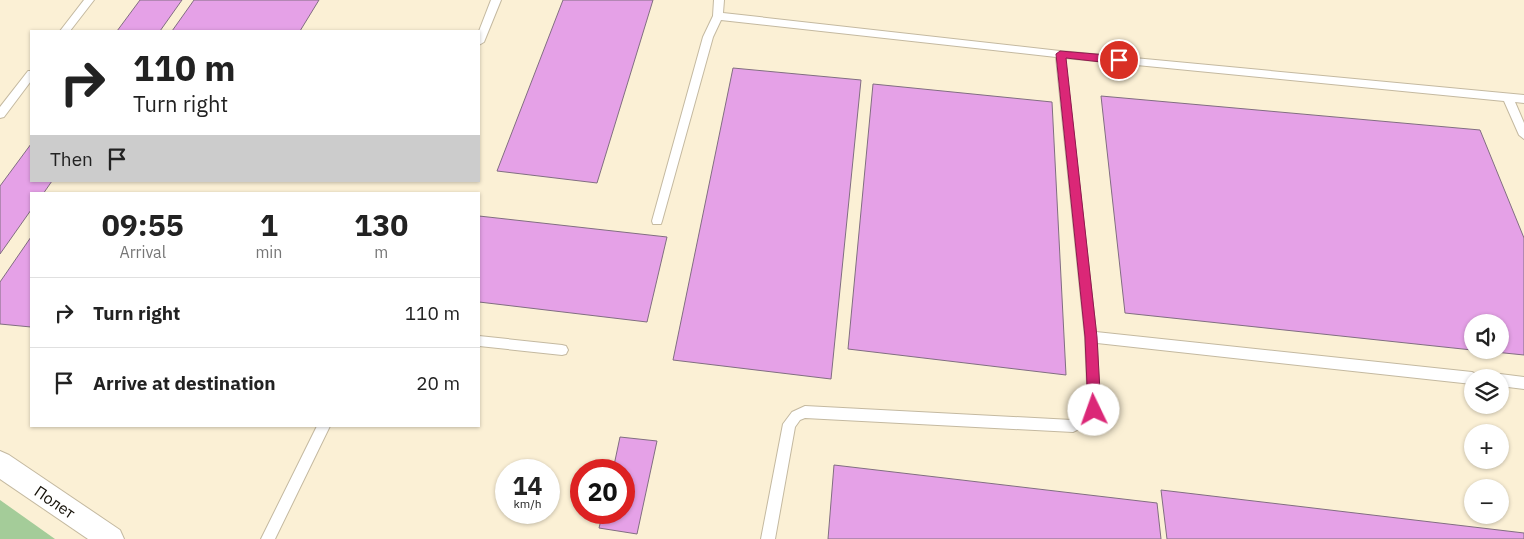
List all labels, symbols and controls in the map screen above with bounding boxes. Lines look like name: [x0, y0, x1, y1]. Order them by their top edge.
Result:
pin: [1098, 39, 1140, 81]
text: 110 m: [133, 45, 236, 91]
icon: arrive: [1105, 46, 1133, 74]
icon: right: [50, 50, 115, 115]
text: Turn right: [133, 89, 228, 118]
icon: arrive: [103, 145, 131, 173]
text: Then: [50, 147, 93, 171]
text: 09:55: [102, 205, 184, 244]
text: 1: [260, 205, 278, 244]
text: 130: [354, 205, 408, 244]
text: Arrival: [119, 242, 166, 262]
text: min: [255, 242, 282, 262]
text: m: [374, 242, 388, 262]
icon: right: [50, 299, 78, 327]
text: Turn right: [93, 301, 180, 325]
text: 110 m: [405, 301, 460, 325]
map controls: [1464, 314, 1509, 524]
button: sound: [1464, 314, 1509, 359]
icon: arrive: [50, 369, 78, 397]
button: layers: [1464, 369, 1509, 414]
text: Arrive at destination: [93, 371, 276, 395]
text: 20 m: [416, 371, 460, 395]
position arrow: [1067, 383, 1119, 435]
button: +: [1464, 424, 1509, 469]
speed limit sign: 20: [570, 459, 635, 524]
text: 14: [512, 469, 543, 502]
button: −: [1464, 479, 1509, 524]
street label: Полет: [31, 481, 80, 523]
text: km/h: [513, 496, 542, 511]

